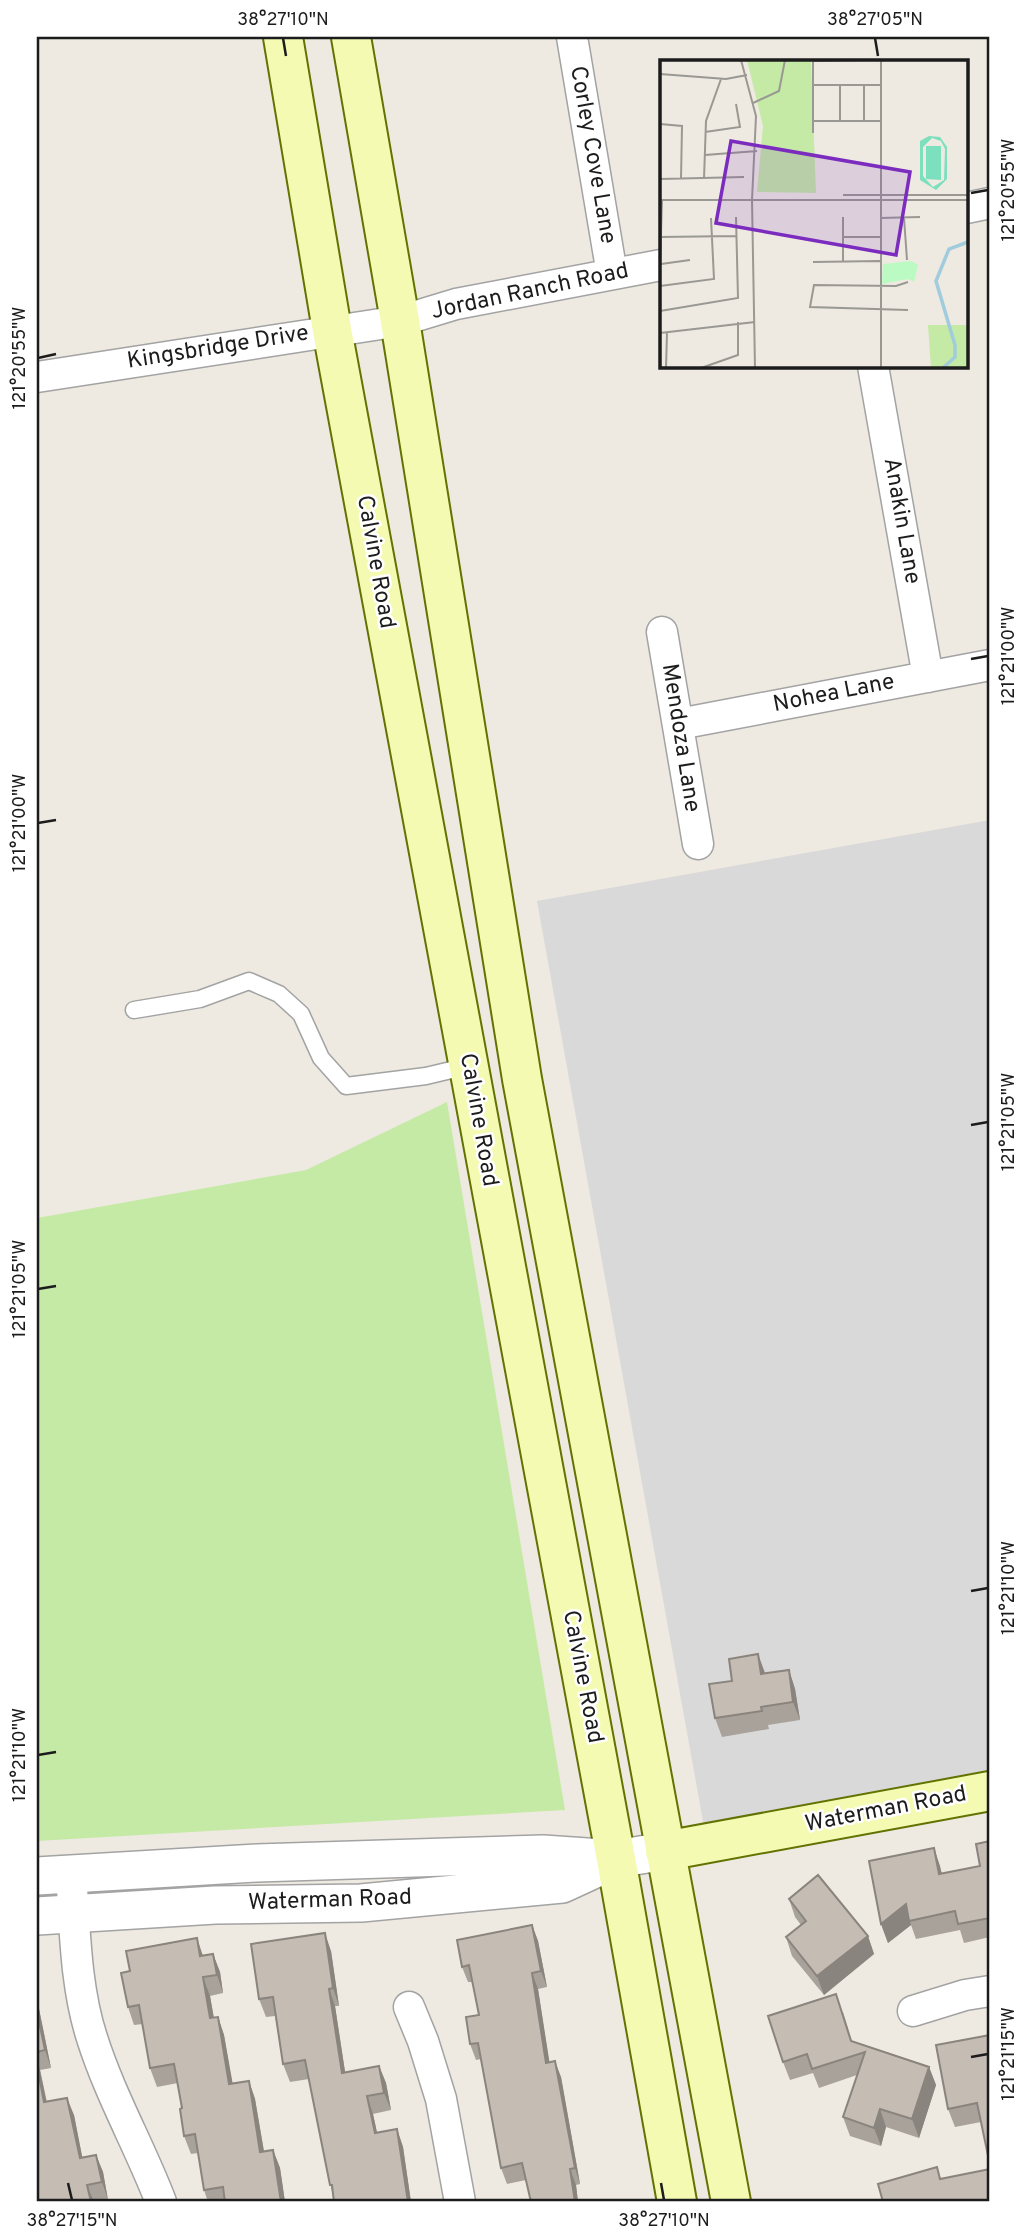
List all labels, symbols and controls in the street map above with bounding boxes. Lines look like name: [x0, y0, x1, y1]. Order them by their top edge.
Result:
text: 38°27'10"N: [237, 9, 329, 32]
text: 38°27'05"N: [827, 9, 923, 32]
inset map: [660, 60, 968, 368]
street label: Corley Cove Lane: [562, 64, 622, 246]
text: 121°20'55"W: [998, 139, 1021, 241]
street label: Jordan Ranch Road: [429, 257, 631, 327]
text: 121°20'55"W: [9, 307, 32, 409]
street label: Kingsbridge Drive: [125, 319, 311, 377]
street label: Anakin Lane: [876, 455, 926, 587]
street label: Calvine Road: [349, 493, 401, 631]
text: 121°21'00"W: [998, 607, 1021, 705]
street label: Mendoza Lane: [654, 662, 706, 814]
street label: Nohea Lane: [771, 668, 897, 720]
text: 121°21'00"W: [9, 774, 32, 872]
street label: Calvine Road: [452, 1051, 504, 1189]
text: 121°21'05"W: [998, 1073, 1021, 1171]
text: 121°21'05"W: [9, 1240, 32, 1338]
text: 121°21'10"W: [998, 1541, 1021, 1635]
street label: Calvine Road: [555, 1608, 609, 1746]
text: 121°21'10"W: [9, 1708, 32, 1802]
street label: Waterman Road: [803, 1780, 969, 1840]
street label: Waterman Road: [248, 1884, 412, 1918]
text: 121°21'15"W: [998, 2007, 1021, 2101]
text: 38°27'15"N: [26, 2210, 118, 2233]
text: 38°27'10"N: [618, 2210, 710, 2233]

